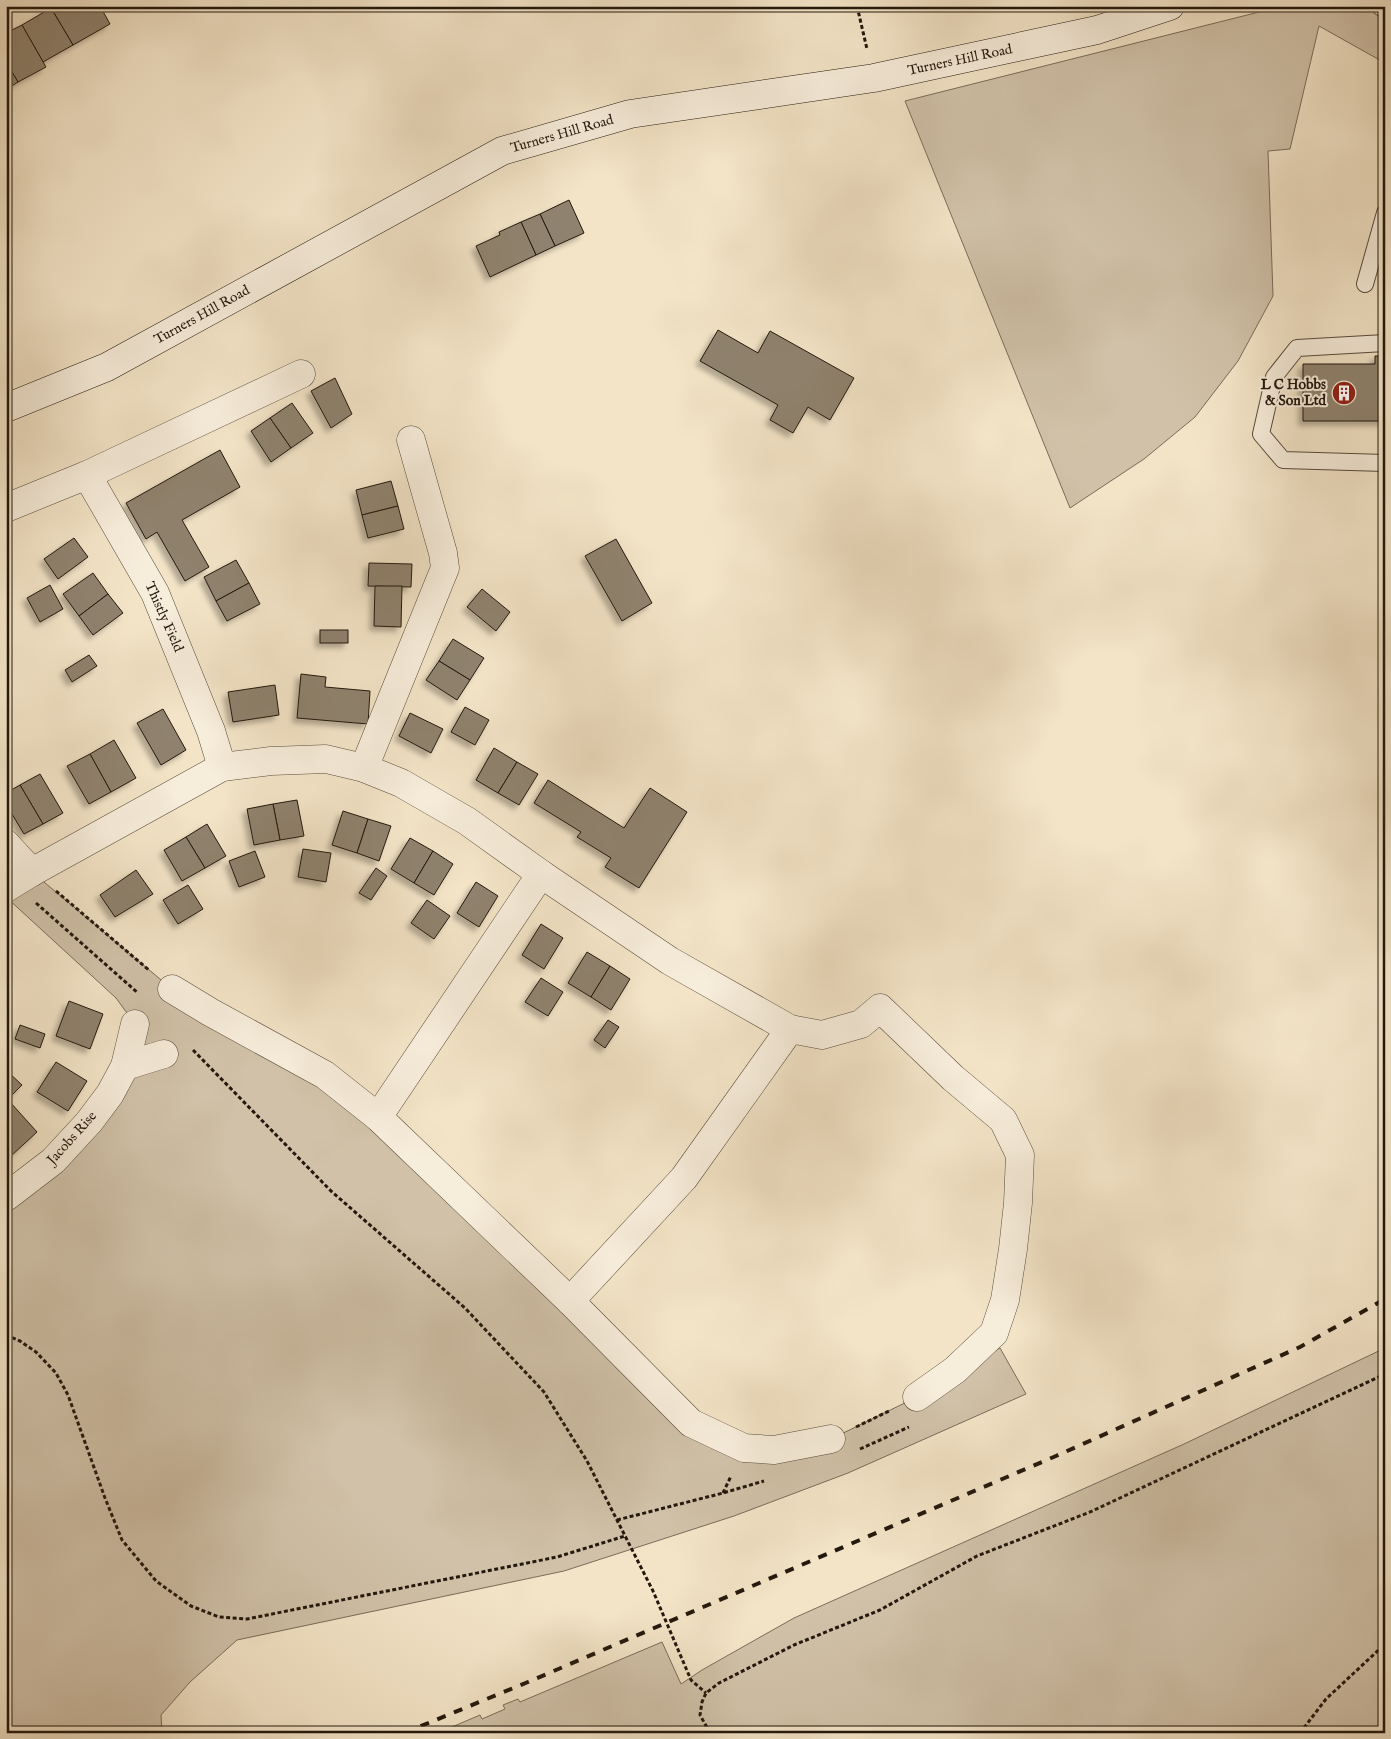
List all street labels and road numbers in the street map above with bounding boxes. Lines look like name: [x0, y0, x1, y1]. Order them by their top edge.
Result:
street label: Turners Hill Road: [906, 40, 1014, 80]
street label: Turners Hill Road: [508, 111, 616, 157]
street label: Turners Hill Road: [151, 281, 253, 349]
street label: Thistly Field: [141, 579, 188, 655]
street label: Jacobs Rise: [42, 1107, 101, 1170]

